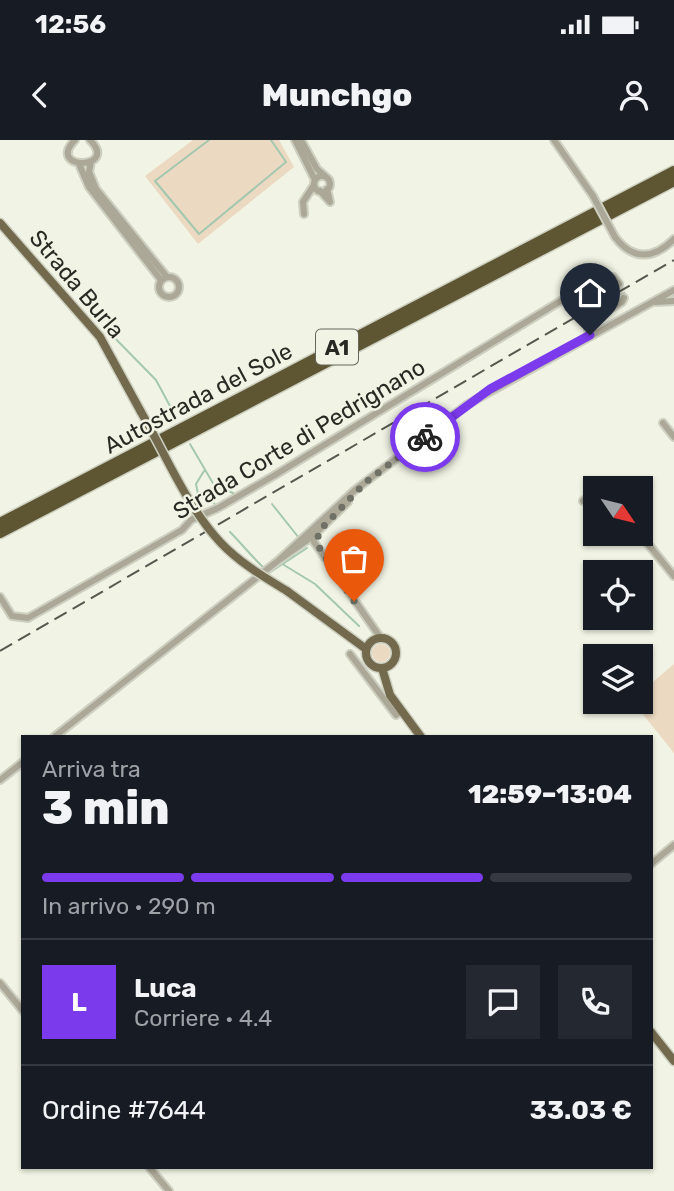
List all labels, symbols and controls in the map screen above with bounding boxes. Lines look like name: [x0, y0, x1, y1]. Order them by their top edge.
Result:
text: 12:56: [35, 9, 106, 40]
icon: back: [21, 76, 59, 114]
text: Munchgo: [262, 76, 412, 114]
icon: person: [615, 76, 653, 114]
street label: Strada Burla: [24, 224, 130, 344]
pin: [560, 263, 620, 335]
icon: home: [571, 274, 609, 312]
road number: A1: [316, 330, 358, 364]
street label: Autostrada del Sole: [99, 337, 297, 459]
street label: Strada Corte di Pedrignano: [168, 353, 430, 525]
courier: [390, 402, 460, 472]
icon: bike: [406, 418, 444, 456]
north arrow: [583, 476, 653, 546]
map controls: [583, 476, 653, 714]
pin: [324, 529, 384, 601]
icon: bag: [335, 540, 373, 578]
button: locate: [583, 560, 653, 630]
button: layers: [583, 644, 653, 714]
text: Arriva tra: [42, 755, 141, 783]
text: 12:59–13:04: [468, 779, 632, 810]
text: 3 min: [42, 781, 170, 836]
text: In arrivo · 290 m: [42, 892, 216, 920]
button: chat: [466, 965, 540, 1039]
button: phone: [558, 965, 632, 1039]
text: Luca: [134, 973, 197, 1004]
text: L: [71, 987, 87, 1018]
text: Corriere · 4.4: [134, 1004, 272, 1032]
text: Ordine #7644: [42, 1095, 206, 1126]
text: 33.03 €: [530, 1095, 632, 1126]

